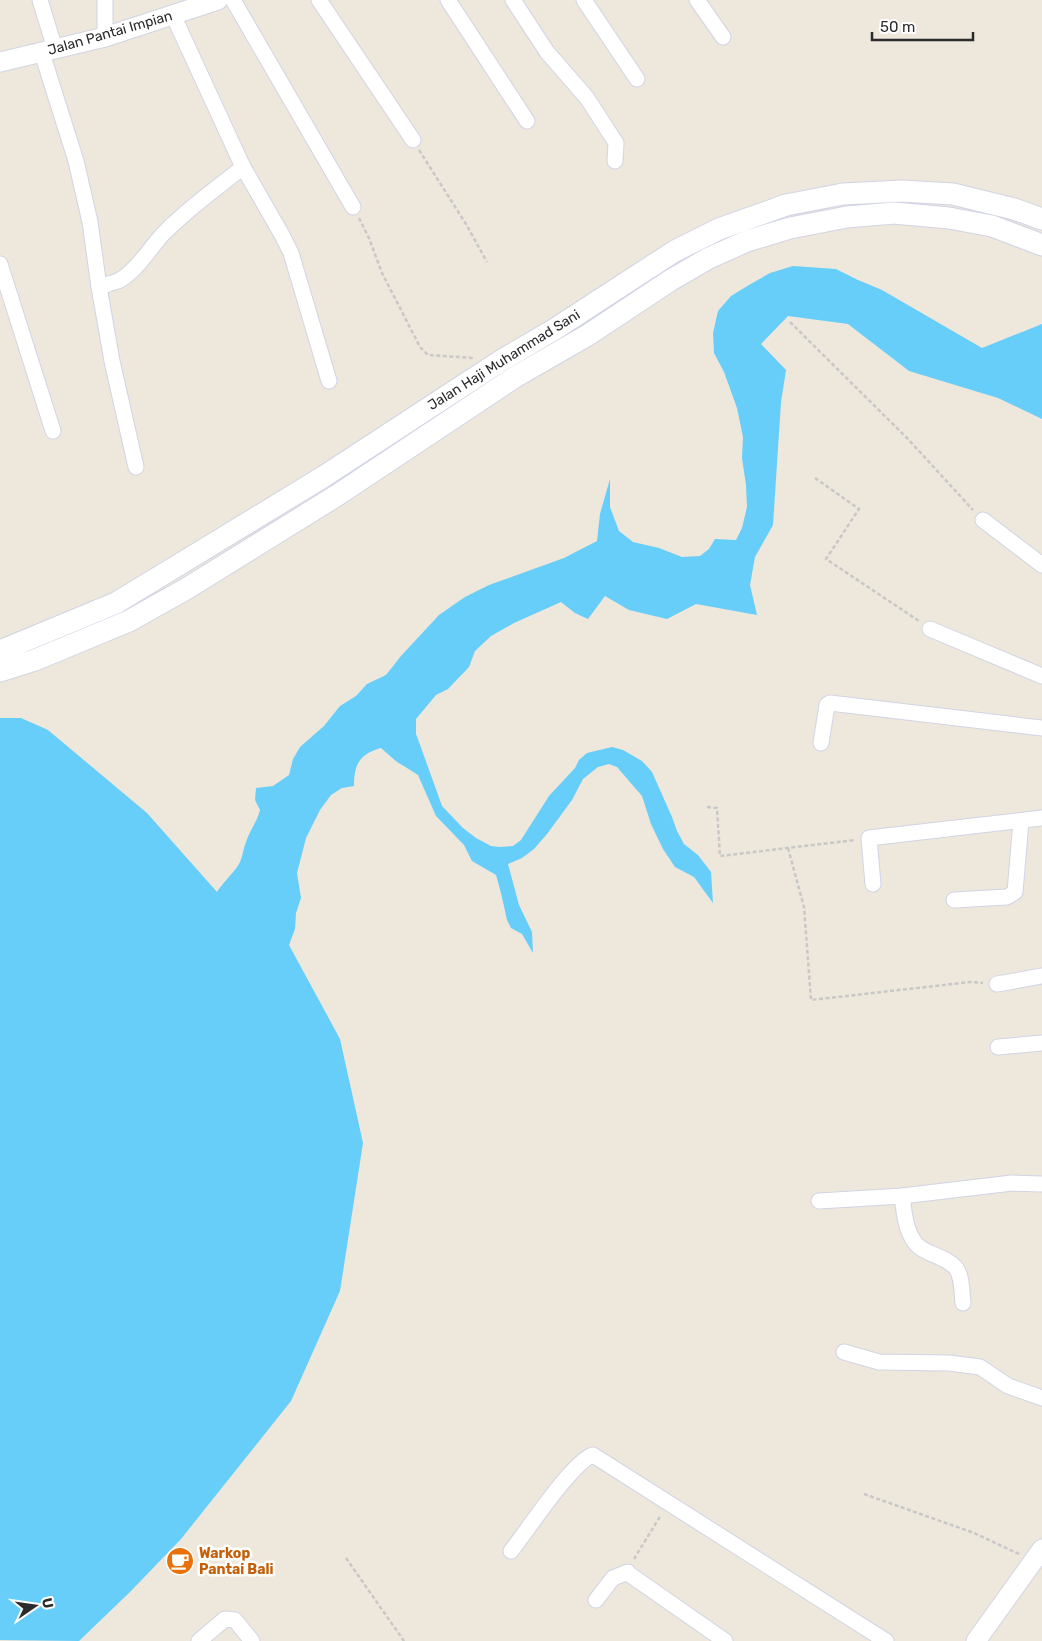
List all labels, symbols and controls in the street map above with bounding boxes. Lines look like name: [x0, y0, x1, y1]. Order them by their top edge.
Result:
street label: Jalan Pantai Impian: [46, 7, 174, 59]
scale bar: [872, 10, 973, 42]
text: 50 m: [880, 18, 915, 36]
street label: Jalan Haji Muhammad Sani: [425, 306, 583, 414]
place label: Warkop Pantai Bali: [199, 1545, 273, 1578]
cafe icon: Warkop Pantai Bali: [165, 1546, 195, 1576]
north arrow: [10, 1581, 60, 1631]
text: U: [38, 1596, 57, 1610]

